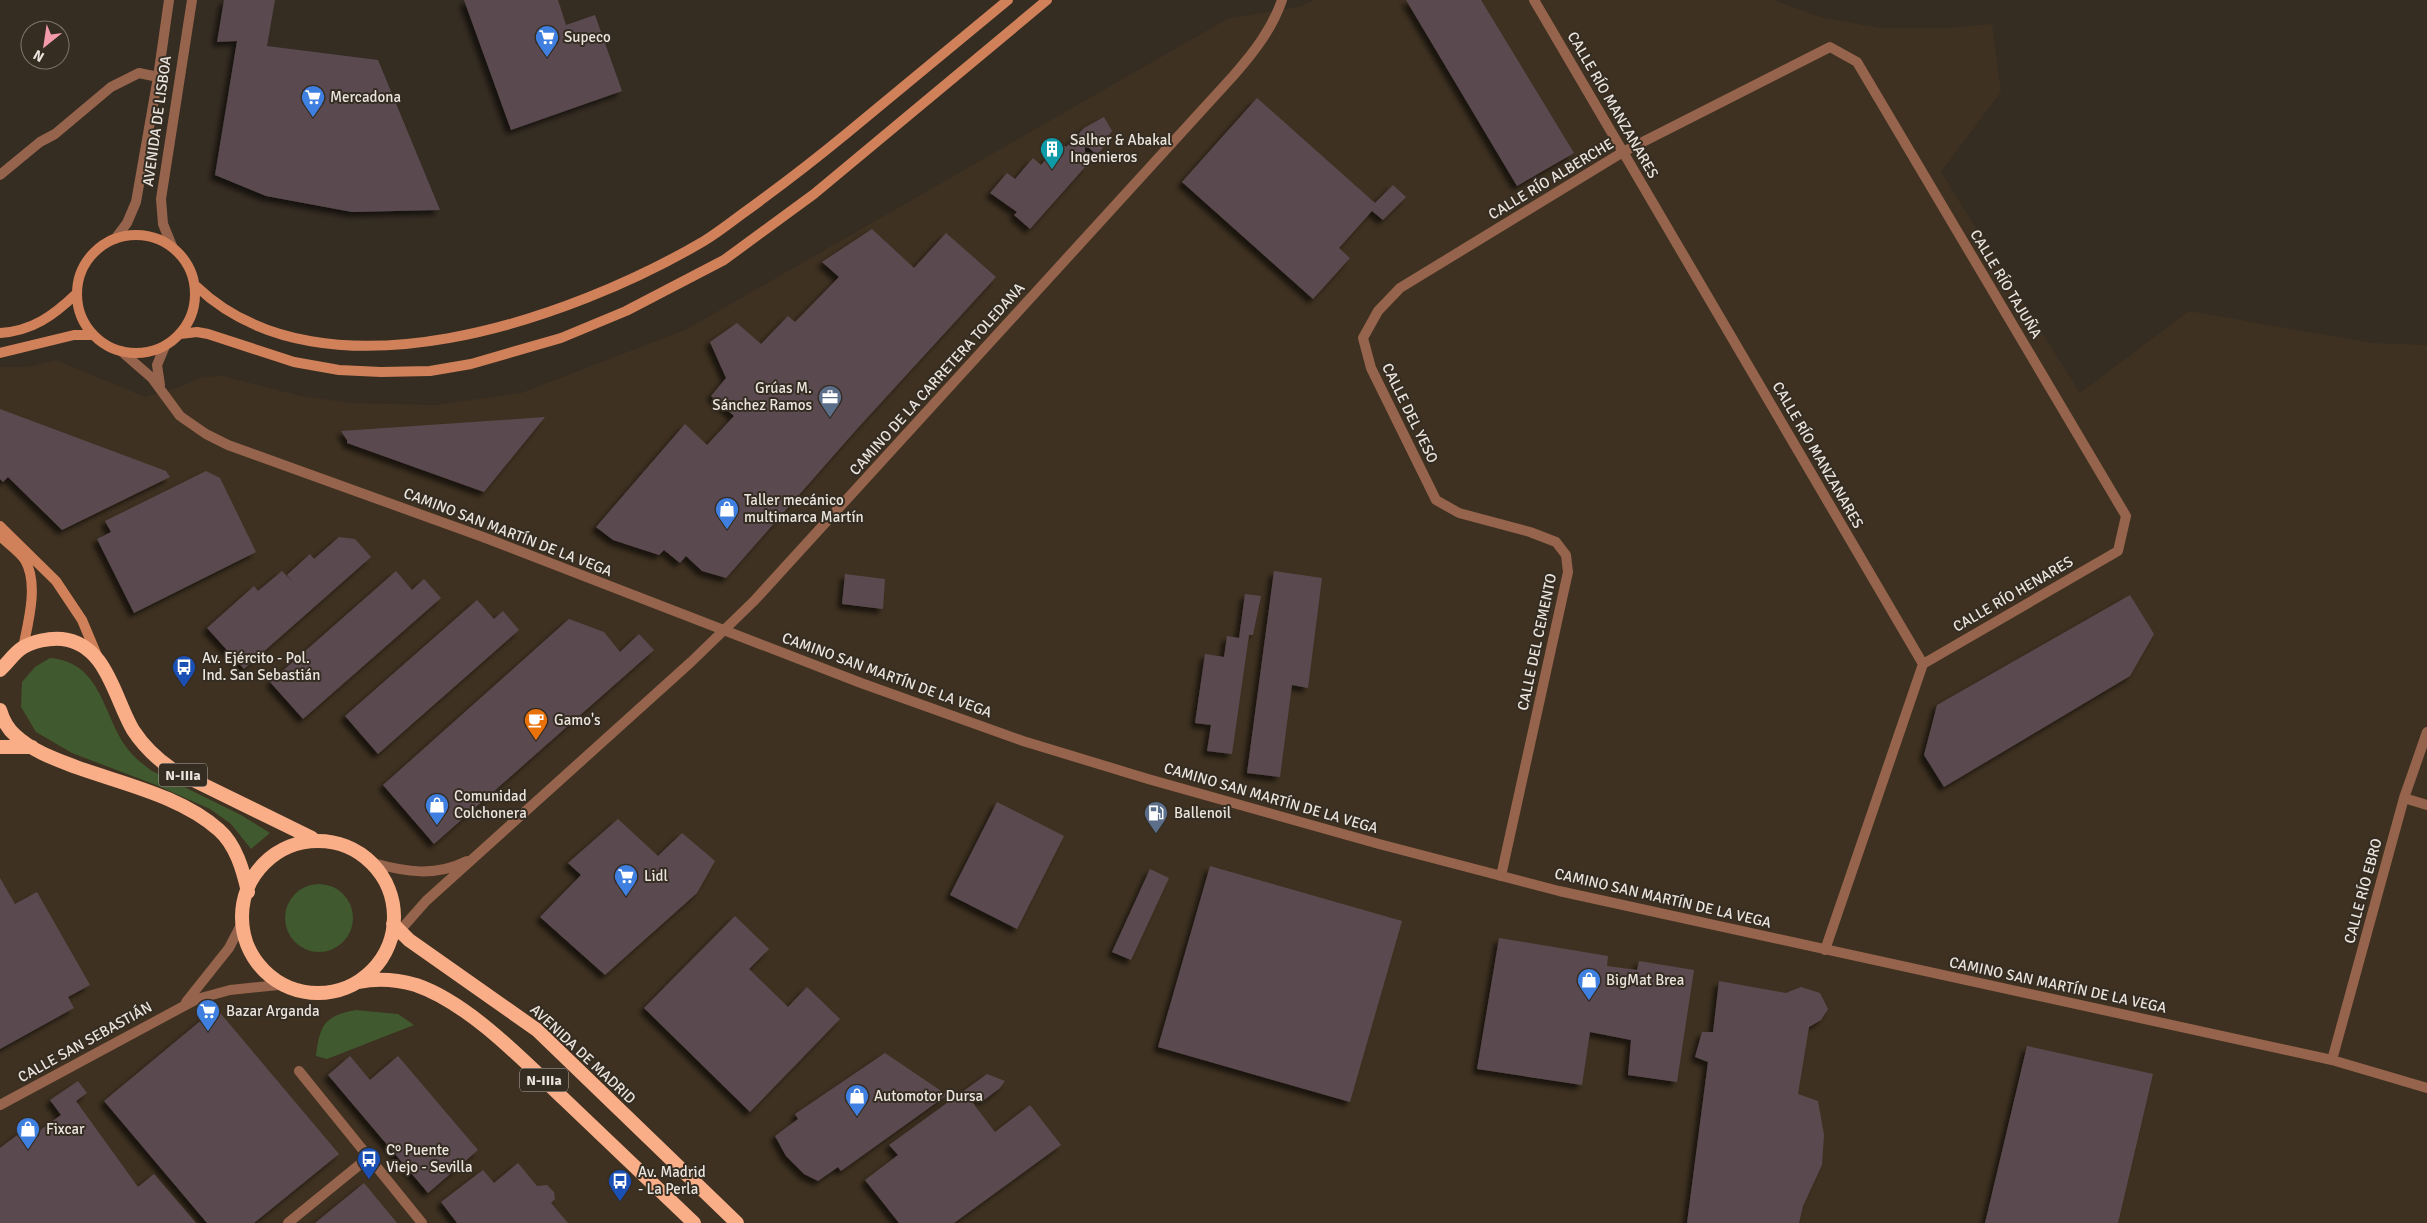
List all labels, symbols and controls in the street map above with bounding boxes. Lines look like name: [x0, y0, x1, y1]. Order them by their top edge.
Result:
north arrow: [20, 20, 70, 70]
supermarket icon: Supeco: [534, 24, 560, 58]
place label: Supeco: [564, 28, 611, 46]
street label: CALLE RÍO MANZANARES: [1564, 28, 1663, 181]
text: N: [30, 46, 47, 66]
street label: AVENIDA DE LISBOA: [139, 54, 175, 188]
supermarket icon: Mercadona: [300, 84, 326, 118]
place label: Mercadona: [330, 88, 401, 106]
place label: Salher & Abakal Ingenieros: [1070, 131, 1172, 166]
street label: CALLE RÍO ALBERCHE: [1485, 134, 1617, 223]
building icon: Salher & Abakal Ingenieros: [1039, 136, 1065, 170]
street label: CALLE RÍO TAJUÑA: [1966, 226, 2047, 342]
street label: CAMINO DE LA CARRETERA TOLEDANA: [846, 279, 1028, 479]
street label: CALLE DEL YESO: [1378, 360, 1442, 466]
street label: CALLE RÍO MANZANARES: [1769, 378, 1868, 531]
place label: Grúas M. Sánchez Ramos: [712, 379, 812, 414]
office icon: Grúas M. Sánchez Ramos: [817, 384, 843, 418]
street label: CAMINO SAN MARTÍN DE LA VEGA: [401, 483, 615, 580]
place label: Taller mecánico multimarca Martín: [744, 491, 864, 526]
shop icon: Taller mecánico multimarca Martín: [714, 496, 740, 530]
street label: CALLE RÍO HENARES: [1949, 551, 2076, 636]
street label: CALLE DEL CEMENTO: [1514, 572, 1560, 712]
street label: CAMINO SAN MARTÍN DE LA VEGA: [780, 628, 995, 721]
place label: Av. Ejército - Pol. Ind. San Sebastián: [202, 649, 320, 684]
bus stop icon: Av. Ejército - Pol. Ind. San Sebastián: [171, 654, 197, 688]
cafe icon: Gamo's: [523, 707, 549, 741]
place label: Gamo's: [554, 711, 601, 729]
street label: CAMINO SAN MARTÍN DE LA VEGA: [1162, 758, 1380, 837]
road number: N-IIIa: [159, 764, 207, 786]
place label: Comunidad Colchonera: [454, 787, 527, 822]
shop icon: Comunidad Colchonera: [424, 792, 450, 826]
fuel station icon: Ballenoil: [1143, 800, 1169, 834]
place label: Ballenoil: [1174, 804, 1231, 822]
street label: CALLE RÍO EBRO: [2339, 836, 2386, 946]
supermarket icon: Lidl: [613, 863, 639, 897]
street label: CAMINO SAN MARTÍN DE LA VEGA: [1553, 863, 1773, 932]
place label: Lidl: [644, 867, 668, 885]
street label: CAMINO SAN MARTÍN DE LA VEGA: [1948, 952, 2169, 1017]
shop icon: BigMat Brea: [1576, 967, 1602, 1001]
place label: BigMat Brea: [1606, 971, 1684, 989]
street label: CALLE SAN SEBASTIÁN: [14, 997, 155, 1086]
supermarket icon: Bazar Arganda: [195, 998, 221, 1032]
street label: AVENIDA DE MADRID: [526, 1000, 640, 1108]
place label: Bazar Arganda: [226, 1002, 320, 1020]
road number: N-IIIa: [520, 1068, 568, 1092]
shop icon: Automotor Dursa: [844, 1083, 870, 1117]
place label: Automotor Dursa: [874, 1087, 983, 1105]
shop icon: Fixcar: [15, 1116, 41, 1150]
place label: Fixcar: [46, 1120, 85, 1138]
place label: Cº Puente Viejo - Sevilla: [386, 1141, 473, 1176]
bus stop icon: Cº Puente Viejo - Sevilla: [356, 1146, 382, 1180]
place label: Av. Madrid - La Perla: [638, 1163, 706, 1198]
bus stop icon: Av. Madrid - La Perla: [607, 1168, 633, 1202]

